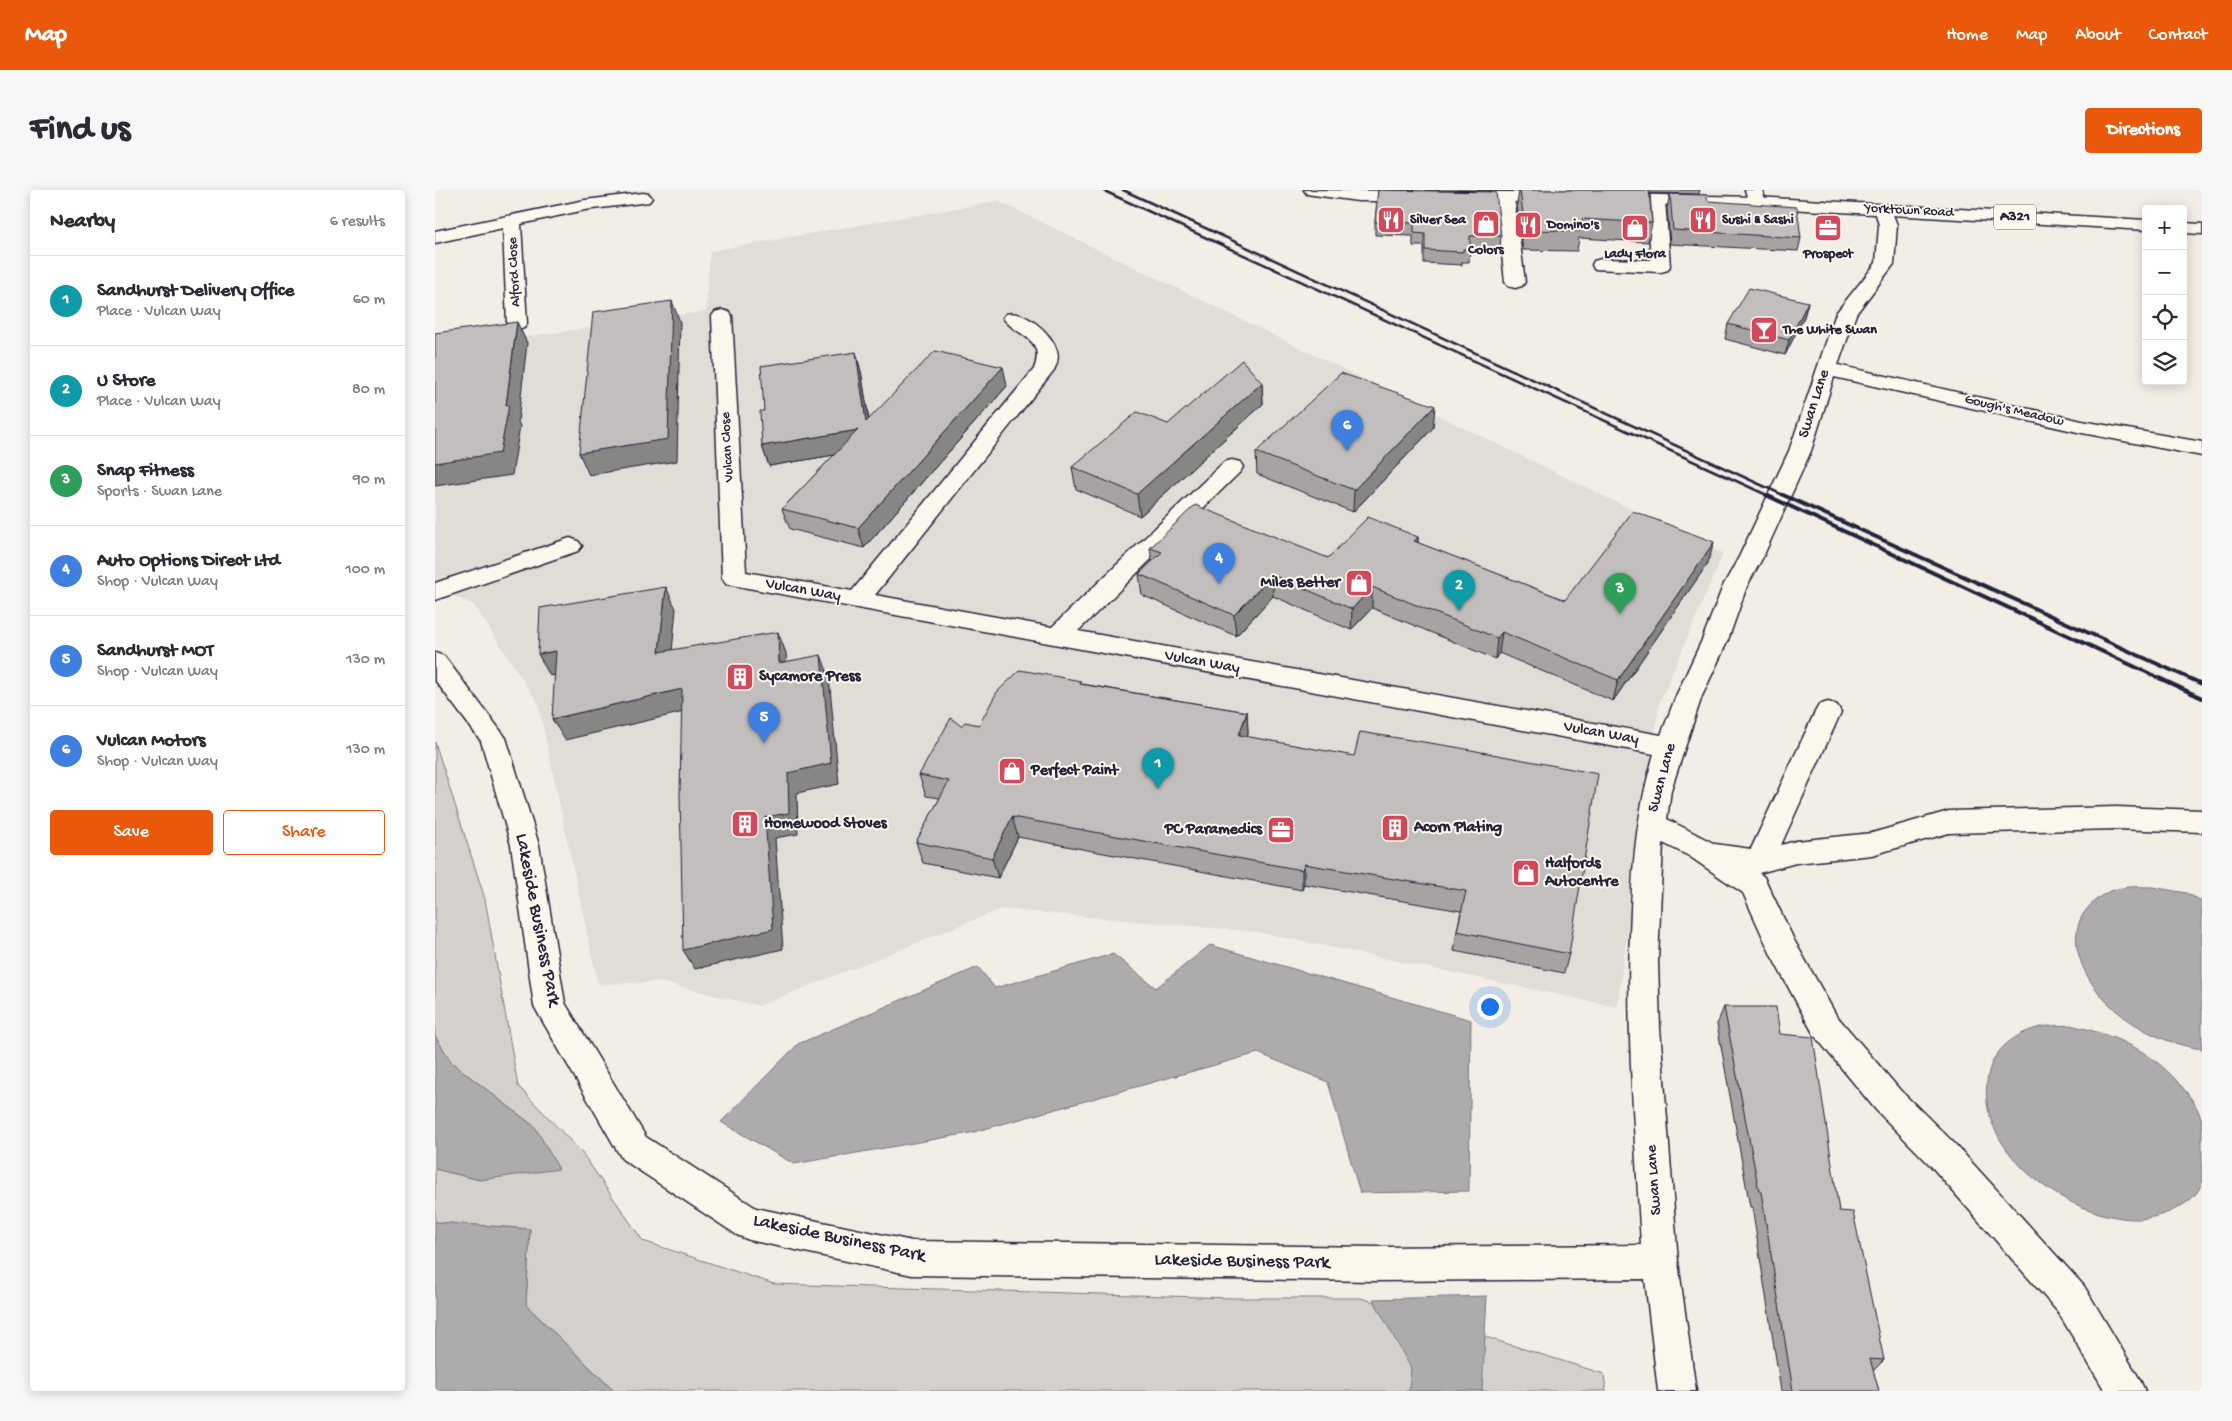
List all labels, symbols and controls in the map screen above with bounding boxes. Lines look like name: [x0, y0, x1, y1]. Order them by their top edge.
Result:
text: Map: [25, 21, 67, 50]
text: Home: [1946, 25, 1988, 46]
text: Map: [2016, 25, 2047, 46]
text: About: [2075, 25, 2121, 46]
text: Contact: [2149, 25, 2207, 46]
button: Directions: [2085, 108, 2202, 153]
text: Find us: [30, 110, 130, 151]
street label: Yorktown Road: [1862, 200, 1956, 222]
restaurant icon: Silver Sea: [1376, 205, 1406, 235]
restaurant icon: Sushi & Sashi: [1688, 205, 1718, 235]
road number: A321: [1994, 205, 2036, 230]
map controls: [2142, 205, 2187, 385]
button: +: [2142, 205, 2187, 250]
shop icon: Colors: [1471, 209, 1501, 239]
text: Nearby: [50, 210, 115, 235]
restaurant icon: Domino's: [1513, 210, 1543, 240]
place label: Silver Sea: [1410, 212, 1467, 229]
place label: Sushi & Sashi: [1722, 212, 1794, 229]
text: 6 results: [330, 213, 385, 232]
shop icon: Lady Flora: [1620, 213, 1650, 243]
office icon: Prospect: [1813, 213, 1843, 243]
place label: Domino's: [1545, 217, 1600, 234]
street label: Alford Close: [505, 236, 525, 307]
place label: Colors: [1467, 242, 1504, 259]
place label: Lady Flora: [1604, 246, 1667, 263]
place label: Prospect: [1802, 246, 1854, 263]
button: −: [2142, 250, 2187, 295]
text: Sandhurst Delivery Office: [97, 280, 294, 303]
text: 1: [63, 291, 69, 310]
text: 60 m: [353, 291, 385, 310]
button: locate: [2142, 295, 2187, 340]
text: Place · Vulcan Way: [97, 303, 221, 322]
bar icon: The White Swan: [1749, 315, 1779, 345]
place label: The White Swan: [1782, 322, 1877, 339]
button: layers: [2142, 340, 2187, 385]
street label: Swan Lane: [1795, 367, 1835, 441]
text: U Store: [97, 370, 155, 393]
text: 2: [62, 381, 70, 400]
text: 80 m: [352, 381, 385, 400]
street label: Gough's Meadow: [1963, 391, 2065, 431]
text: Place · Vulcan Way: [97, 393, 221, 412]
pin: 6: [1331, 410, 1363, 451]
street label: Vulcan Close: [718, 411, 738, 484]
text: Snap Fitness: [97, 460, 194, 483]
text: 3: [62, 471, 70, 490]
text: 90 m: [353, 471, 385, 490]
text: Sports · Swan Lane: [97, 483, 222, 502]
pin: 4: [1203, 543, 1235, 584]
text: Auto Options Direct Ltd: [97, 550, 280, 573]
text: 4: [62, 561, 70, 580]
text: 100 m: [345, 561, 385, 580]
shop icon: Miles Better: [1344, 568, 1374, 598]
pin: 2: [1443, 570, 1475, 611]
text: Shop · Vulcan Way: [97, 573, 218, 592]
pin: 3: [1604, 573, 1636, 614]
place label: Miles Better: [1261, 574, 1342, 593]
street label: Vulcan Way: [763, 575, 842, 607]
text: Sandhurst MOT: [97, 640, 214, 663]
street label: Vulcan Way: [1162, 647, 1241, 679]
text: 5: [62, 651, 70, 670]
text: 130 m: [346, 651, 385, 670]
building icon: Sycamore Press: [725, 662, 755, 692]
text: Shop · Vulcan Way: [97, 663, 218, 682]
place label: Sycamore Press: [759, 668, 862, 687]
pin: 5: [748, 702, 780, 743]
street label: Vulcan Way: [1561, 718, 1640, 750]
text: Vulcan Motors: [97, 730, 206, 753]
text: 6: [62, 741, 70, 760]
text: 130 m: [346, 741, 385, 760]
street label: Swan Lane: [1645, 741, 1682, 815]
pin: 1: [1142, 748, 1174, 789]
text: Shop · Vulcan Way: [97, 753, 218, 772]
shop icon: Perfect Paint: [997, 756, 1027, 786]
place label: Perfect Paint: [1030, 761, 1119, 781]
building icon: Homewood Stoves: [730, 809, 760, 839]
button: Save: [50, 810, 213, 855]
button: Share: [223, 810, 385, 855]
building icon: Acorn Plating: [1380, 813, 1410, 843]
place label: Homewood Stoves: [764, 815, 888, 834]
office icon: PC Paramedics: [1266, 815, 1296, 845]
place label: Acorn Plating: [1413, 819, 1502, 838]
place label: PC Paramedics: [1164, 821, 1263, 840]
street label: Lakeside Business Park: [509, 832, 565, 1010]
place label: Halfords Autocentre: [1544, 854, 1619, 892]
shop icon: Halfords Autocentre: [1511, 858, 1541, 888]
your location: [1477, 994, 1503, 1020]
street label: Swan Lane: [1643, 1143, 1667, 1216]
street label: Lakeside Business Park: [751, 1209, 929, 1269]
street label: Lakeside Business Park: [1154, 1249, 1332, 1275]

